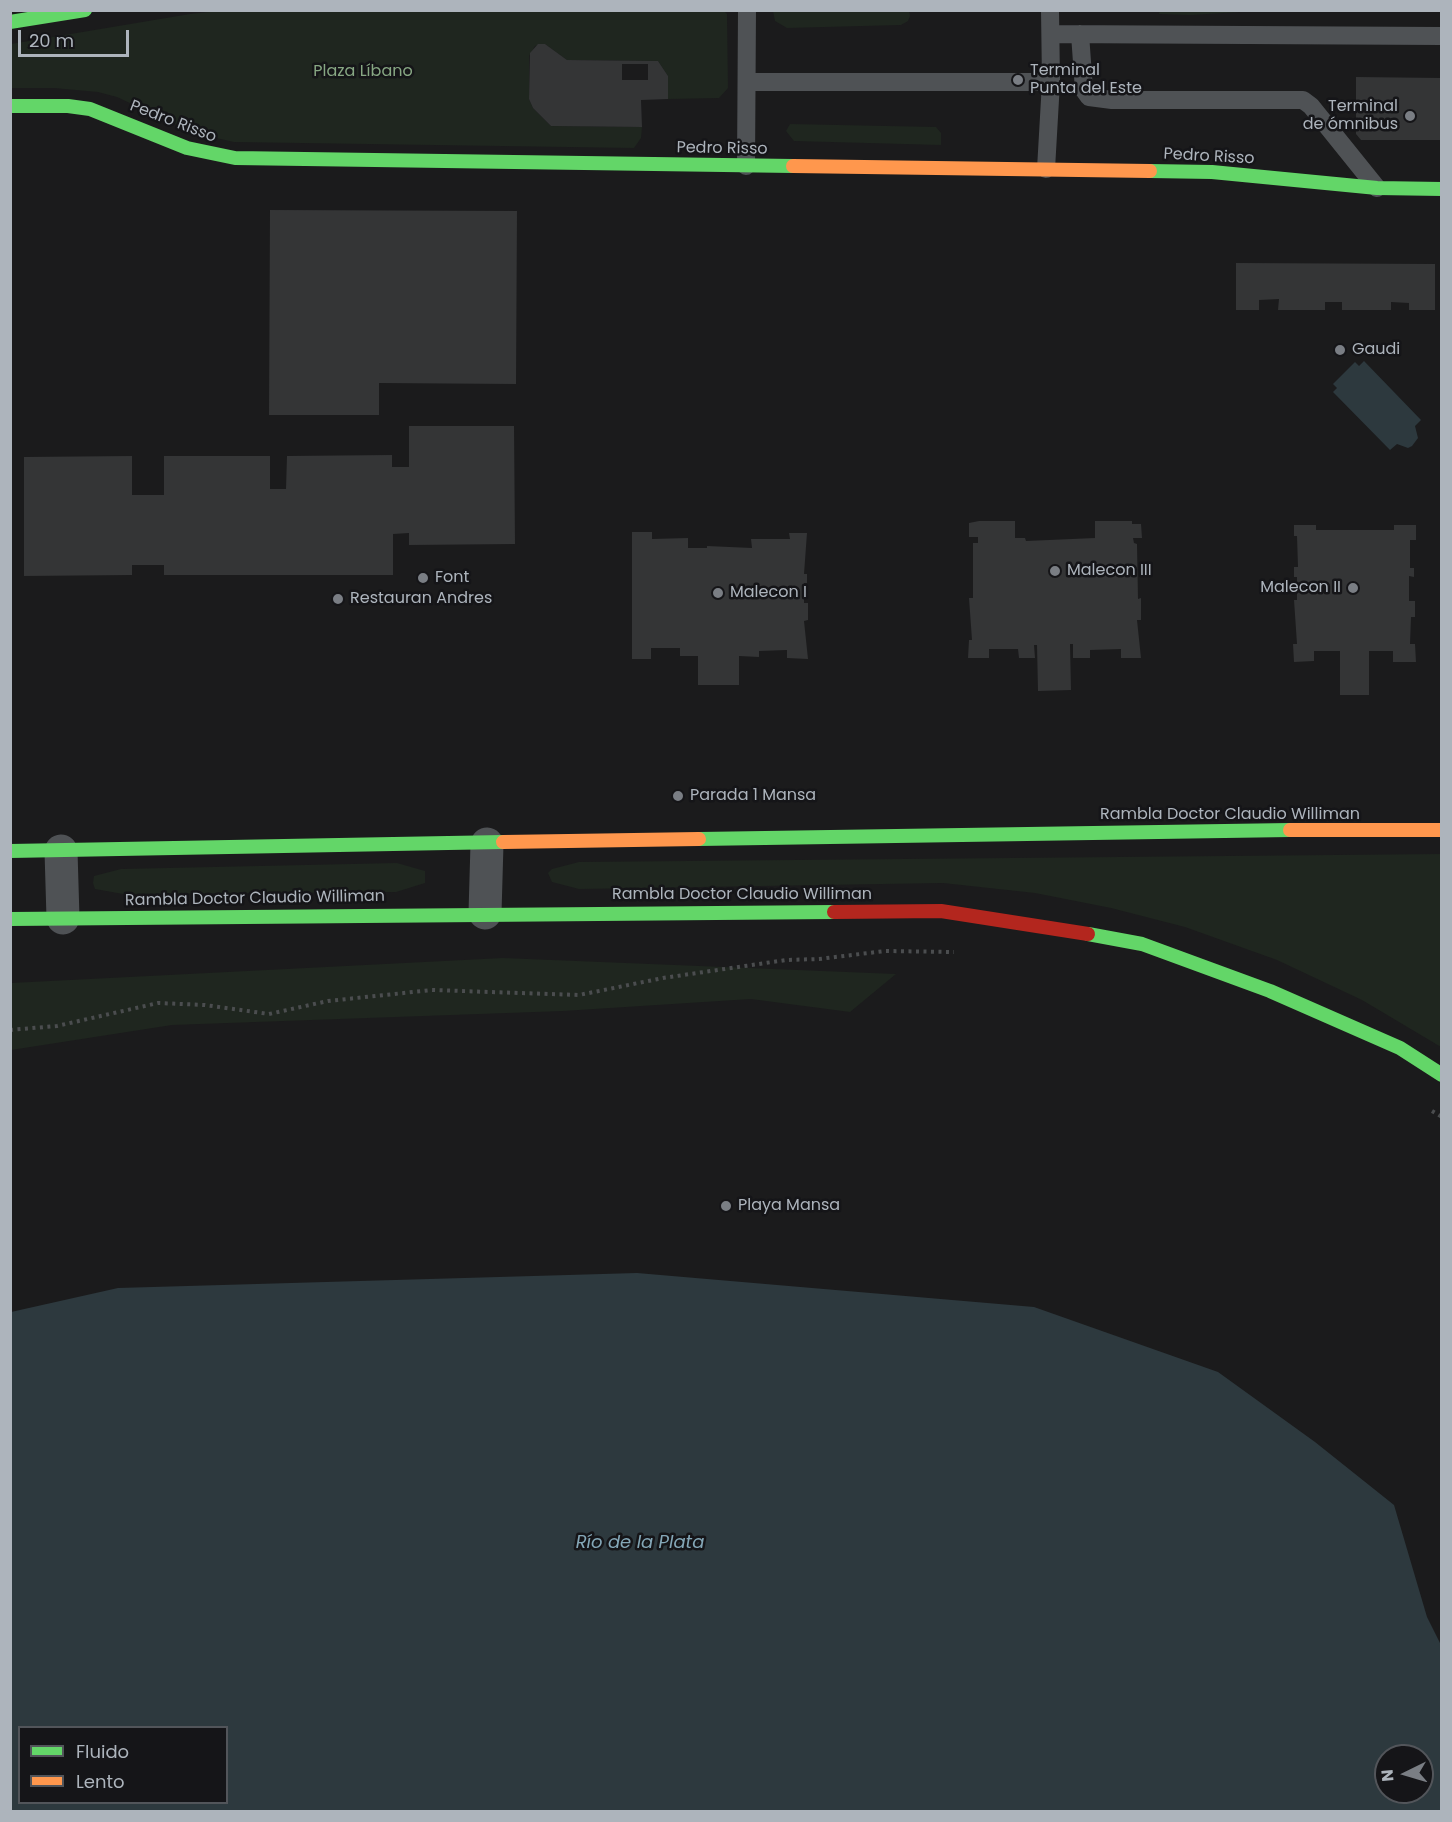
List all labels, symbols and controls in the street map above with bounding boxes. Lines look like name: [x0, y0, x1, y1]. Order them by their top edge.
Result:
scale bar: [21, 18, 132, 56]
text: 20 m: [29, 28, 74, 53]
place label: Terminal Punta del Este: [1030, 61, 1142, 99]
park label: Plaza Líbano: [313, 62, 413, 82]
marker: Terminal Punta del Este: [1011, 73, 1025, 87]
street label: Pedro Risso: [127, 97, 219, 147]
place label: Terminal de ómnibus: [1303, 97, 1398, 135]
marker: Terminal de ómnibus: [1403, 109, 1417, 123]
street label: Pedro Risso: [676, 139, 768, 159]
street label: Pedro Risso: [1163, 145, 1255, 169]
place label: Gaudi: [1352, 340, 1400, 360]
marker: Gaudi: [1333, 343, 1347, 357]
place label: Malecon III: [1067, 561, 1152, 581]
marker: Malecon III: [1048, 564, 1062, 578]
place label: Font: [435, 568, 469, 588]
marker: Font: [416, 571, 430, 585]
place label: Malecon II: [1260, 578, 1341, 598]
marker: Malecon II: [1346, 581, 1360, 595]
place label: Malecon I: [730, 583, 807, 603]
marker: Malecon I: [711, 586, 725, 600]
place label: Restauran Andres: [350, 589, 492, 609]
marker: Restauran Andres: [331, 592, 345, 606]
place label: Parada 1 Mansa: [690, 786, 816, 806]
marker: Parada 1 Mansa: [671, 789, 685, 803]
street label: Rambla Doctor Claudio Williman: [1100, 805, 1360, 825]
street label: Rambla Doctor Claudio Williman: [612, 885, 872, 905]
street label: Rambla Doctor Claudio Williman: [125, 887, 385, 911]
place label: Playa Mansa: [738, 1196, 840, 1216]
marker: Playa Mansa: [719, 1199, 733, 1213]
water label: Río de la Plata: [576, 1532, 704, 1554]
legend: [18, 1726, 228, 1804]
text: Fluido: [76, 1739, 129, 1764]
north arrow: [1374, 1744, 1434, 1804]
text: N: [1376, 1768, 1400, 1782]
text: Lento: [76, 1769, 125, 1794]

